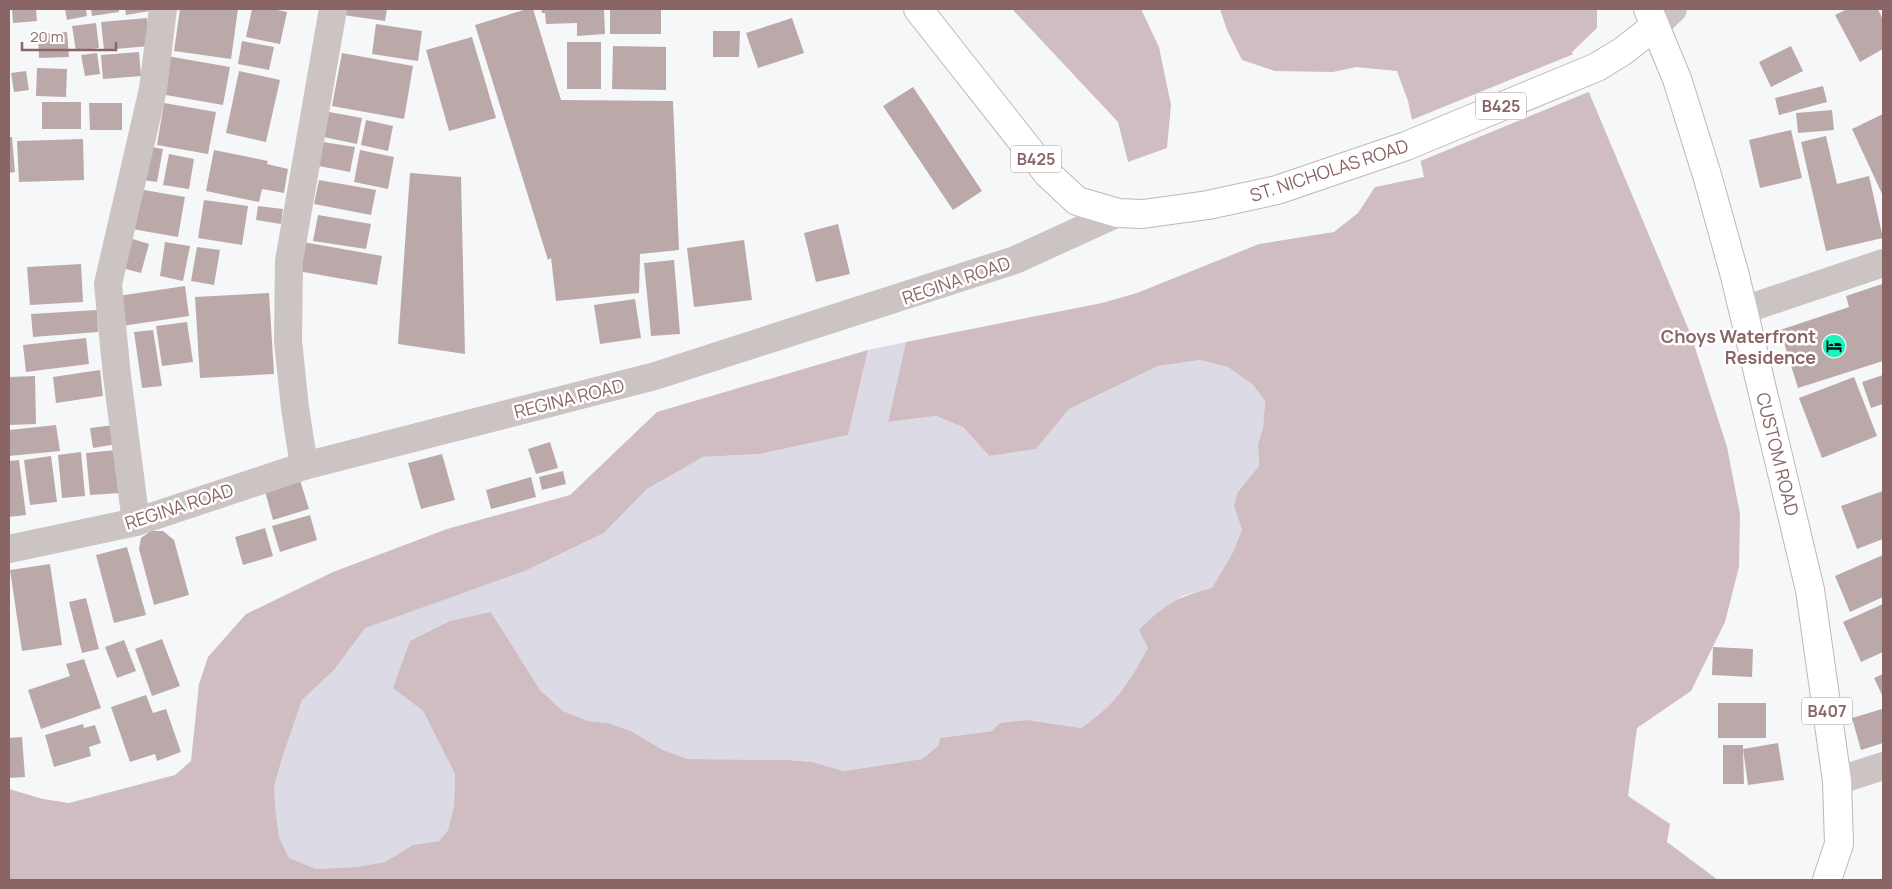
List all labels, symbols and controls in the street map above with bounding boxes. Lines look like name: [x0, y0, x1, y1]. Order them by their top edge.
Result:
scale bar: [22, 20, 116, 52]
text: 20 m: [30, 26, 63, 47]
road number: B425: [1476, 92, 1526, 120]
street label: ST. NICHOLAS ROAD: [1247, 133, 1411, 207]
road number: B425: [1011, 146, 1061, 172]
street label: REGINA ROAD: [899, 250, 1013, 310]
place label: Choys Waterfront Residence: [1661, 324, 1816, 369]
hotel icon: Choys Waterfront Residence: [1821, 333, 1847, 359]
street label: REGINA ROAD: [511, 373, 627, 423]
street label: CUSTOM ROAD: [1751, 390, 1805, 518]
street label: REGINA ROAD: [122, 477, 236, 535]
road number: B407: [1802, 698, 1852, 724]

